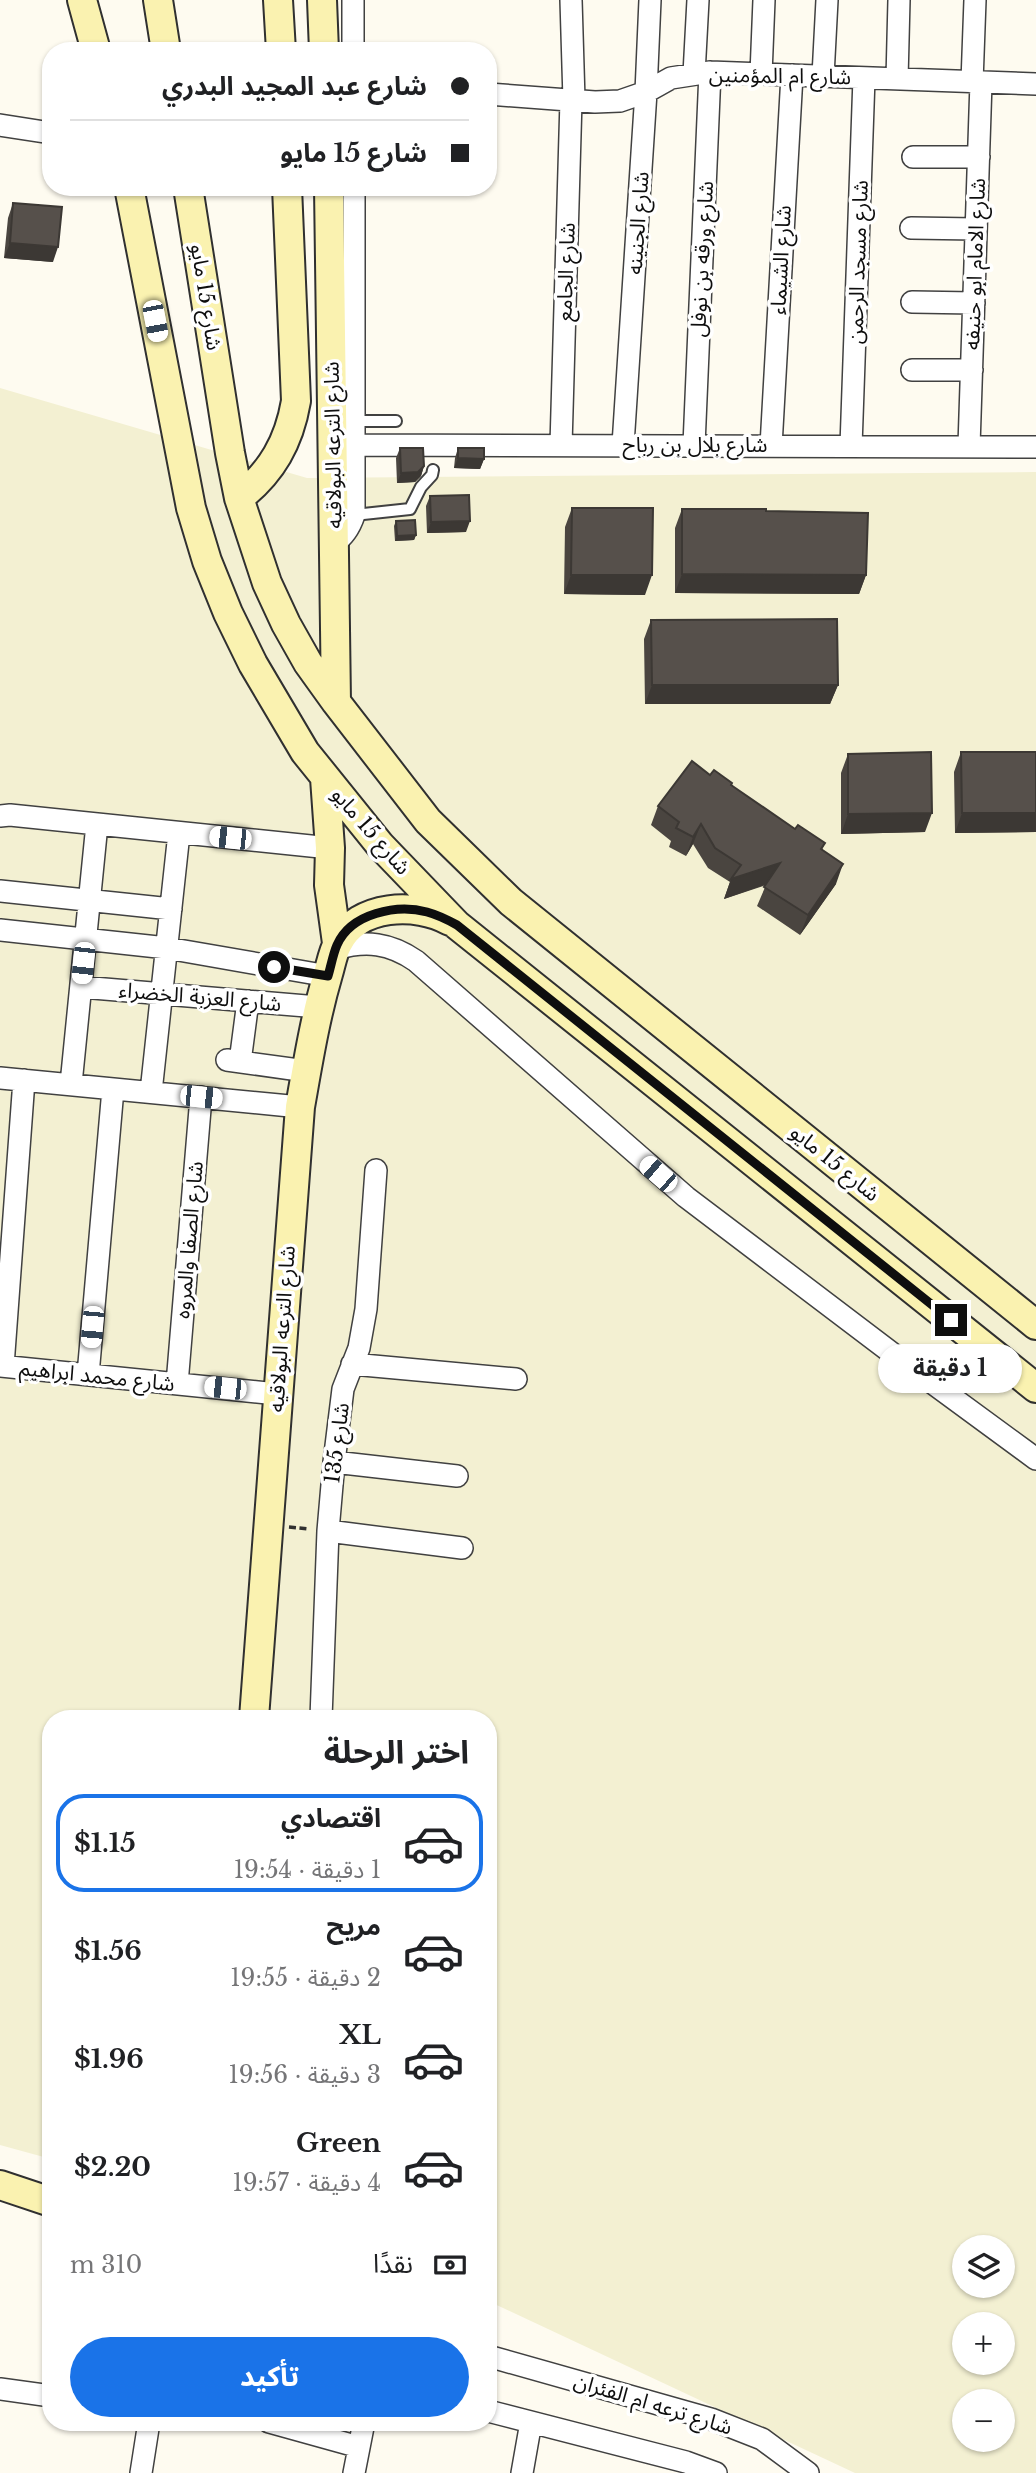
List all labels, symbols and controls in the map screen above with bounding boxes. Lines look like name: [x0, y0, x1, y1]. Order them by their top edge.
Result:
street label: شارع ام المؤمنين: [709, 62, 851, 93]
text: شارع عبد المجيد البدري: [162, 70, 427, 102]
text: شارع 15 مايو: [280, 137, 427, 169]
street label: شارع الجنينه: [621, 171, 657, 276]
street label: شارع الامام ابو حنيفه: [959, 178, 994, 351]
street label: شارع ورقه بن نوفل: [685, 180, 721, 338]
street label: شارع مسجد الرحمن: [842, 180, 876, 345]
street label: شارع الشيماء: [765, 204, 799, 316]
street label: شارع الجامع: [551, 222, 583, 322]
street label: شارع 15 مايو: [183, 242, 227, 352]
car: [141, 298, 170, 344]
street label: شارع الترعه البولاقيه: [319, 361, 349, 529]
street label: شارع بلال بن رباح: [622, 432, 768, 460]
street label: شارع 15 مايو: [324, 782, 416, 881]
car: [209, 825, 252, 851]
car: [71, 941, 96, 985]
route start: [258, 951, 290, 983]
street label: شارع العزبة الخضراء: [117, 977, 282, 1019]
car: [180, 1084, 223, 1110]
street label: شارع 15 مايو: [784, 1119, 885, 1209]
car: [636, 1152, 681, 1196]
street label: شارع الصفا والمروه: [169, 1160, 211, 1320]
street label: شارع الترعه البولاقيه: [263, 1245, 303, 1413]
route end: [935, 1304, 967, 1336]
car: [80, 1305, 105, 1349]
callout: 1 دقيقة: [879, 1344, 1023, 1394]
text: 1 دقيقة: [913, 1354, 987, 1382]
street label: شارع محمد ابراهيم: [18, 1355, 176, 1399]
car: [204, 1375, 247, 1401]
street label: شارع 135: [319, 1401, 357, 1485]
text: اختر الرحلة: [324, 1732, 469, 1772]
text: اقتصادي: [281, 1802, 381, 1834]
icon: car: [402, 1812, 465, 1875]
text: $1.15: [74, 1827, 136, 1859]
text: 1 دقيقة · 19:54: [234, 1856, 381, 1884]
text: مريح: [326, 1910, 381, 1942]
icon: car: [402, 1920, 465, 1983]
text: $1.56: [74, 1935, 142, 1967]
text: 2 دقيقة · 19:55: [230, 1964, 381, 1992]
text: XL: [339, 2019, 381, 2051]
icon: car: [402, 2028, 465, 2091]
text: $1.96: [74, 2043, 144, 2075]
text: 3 دقيقة · 19:56: [229, 2061, 381, 2089]
text: Green: [296, 2127, 381, 2159]
icon: car: [402, 2136, 465, 2199]
text: $2.20: [74, 2151, 151, 2183]
text: 4 دقيقة · 19:57: [233, 2169, 381, 2197]
map controls: [952, 2235, 1015, 2452]
button: layers: [952, 2235, 1015, 2298]
icon: cash: [431, 2246, 469, 2284]
text: نقدًا: [373, 2248, 413, 2280]
text: 310 m: [70, 2251, 142, 2279]
button: +: [952, 2312, 1015, 2375]
button: تأكيد: [70, 2337, 469, 2417]
street label: شارع ترعه ام الفئران: [570, 2368, 735, 2443]
button: −: [952, 2389, 1015, 2452]

